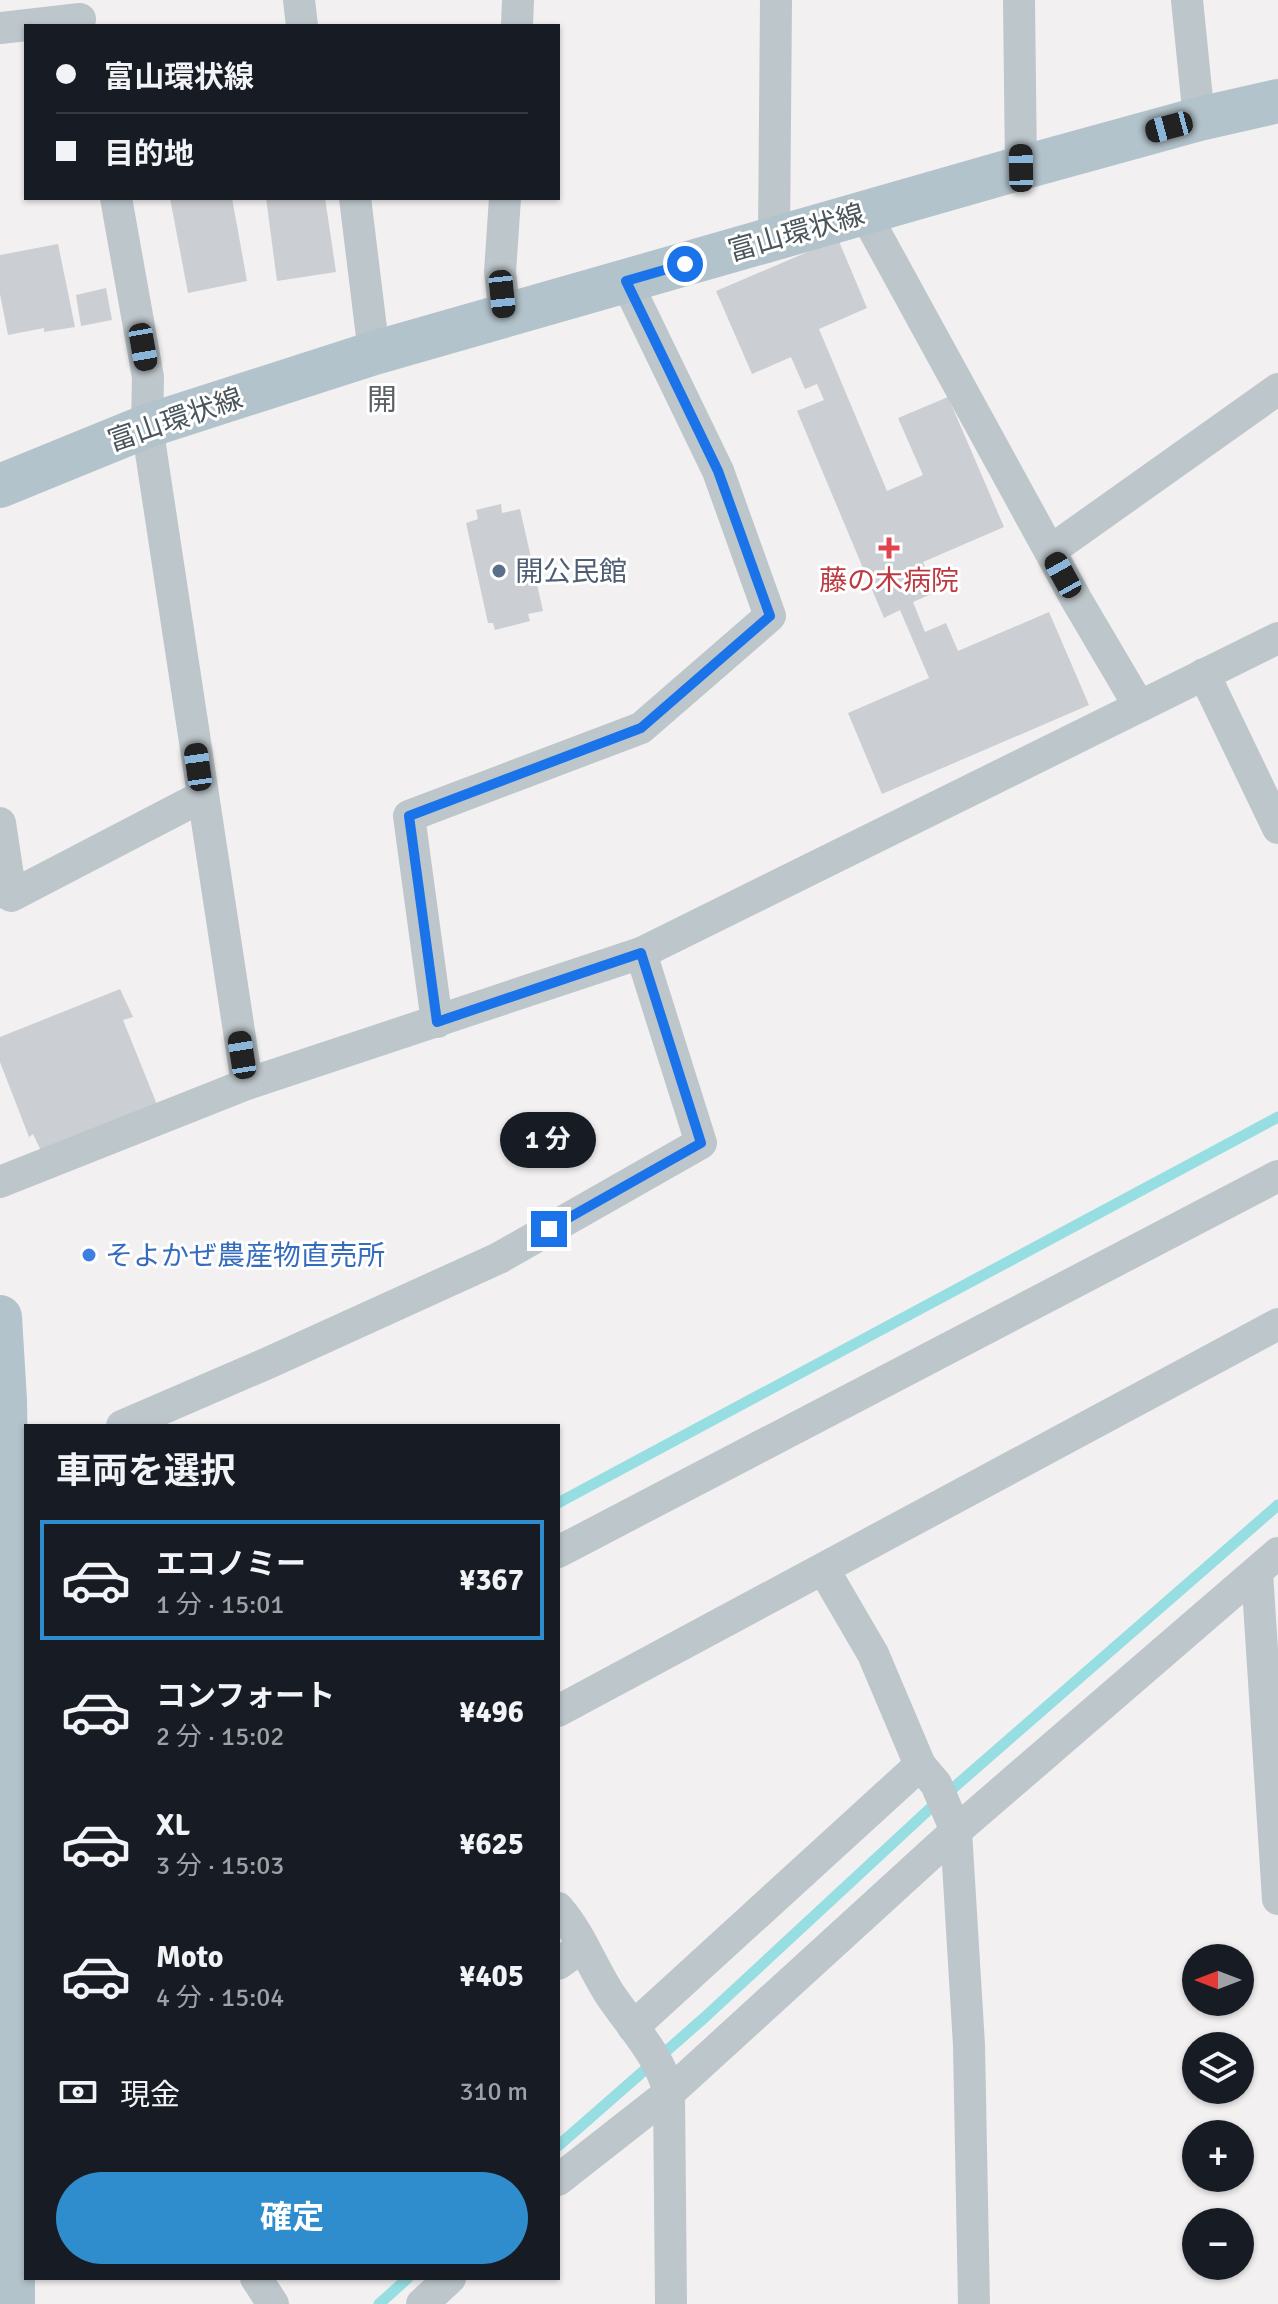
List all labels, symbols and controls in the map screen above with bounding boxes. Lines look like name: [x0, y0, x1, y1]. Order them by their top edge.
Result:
text: 富山環状線: [104, 59, 254, 96]
car: [1143, 109, 1195, 145]
text: 目的地: [104, 136, 194, 173]
car: [1009, 144, 1033, 192]
street label: 富山環状線: [724, 197, 868, 269]
route start: [667, 246, 703, 282]
car: [488, 269, 516, 319]
car: [127, 321, 159, 373]
street label: 富山環状線: [104, 381, 247, 459]
district label: 開: [367, 382, 397, 419]
marker: 藤の木病院: [878, 537, 900, 559]
car: [1041, 548, 1085, 602]
place label: 開公民館: [515, 555, 627, 589]
marker: 開公民館: [490, 562, 508, 580]
place label: 藤の木病院: [819, 564, 959, 598]
car: [183, 742, 213, 792]
car: [226, 1029, 258, 1081]
callout: 1 分: [501, 1113, 597, 1169]
text: 1 分: [525, 1124, 571, 1156]
route end: [531, 1211, 567, 1247]
place label: そよかぜ農産物直売所: [105, 1239, 385, 1273]
marker: そよかぜ農産物直売所: [80, 1246, 98, 1264]
text: 車両を選択: [56, 1449, 236, 1494]
icon: car: [60, 1544, 132, 1616]
text: エコノミー: [156, 1546, 306, 1583]
text: ¥367: [459, 1562, 524, 1599]
text: 1 分 · 15:01: [156, 1589, 284, 1621]
icon: car: [60, 1676, 132, 1748]
text: コンフォート: [156, 1678, 335, 1715]
text: ¥496: [459, 1694, 524, 1731]
text: 2 分 · 15:02: [156, 1721, 284, 1753]
text: XL: [156, 1807, 190, 1844]
icon: car: [60, 1808, 132, 1880]
text: ¥625: [459, 1826, 524, 1863]
text: 3 分 · 15:03: [156, 1850, 284, 1882]
text: Moto: [156, 1939, 223, 1976]
icon: car: [60, 1940, 132, 2012]
north arrow: [1182, 1944, 1254, 2016]
map controls: [1182, 1944, 1254, 2280]
text: ¥405: [459, 1958, 524, 1995]
text: 4 分 · 15:04: [156, 1982, 284, 2014]
button: layers: [1182, 2032, 1254, 2104]
icon: cash: [56, 2070, 100, 2114]
text: 310 m: [459, 2076, 528, 2108]
text: 現金: [120, 2077, 180, 2114]
button: +: [1182, 2120, 1254, 2192]
button: 確定: [56, 2172, 528, 2264]
button: −: [1182, 2208, 1254, 2280]

